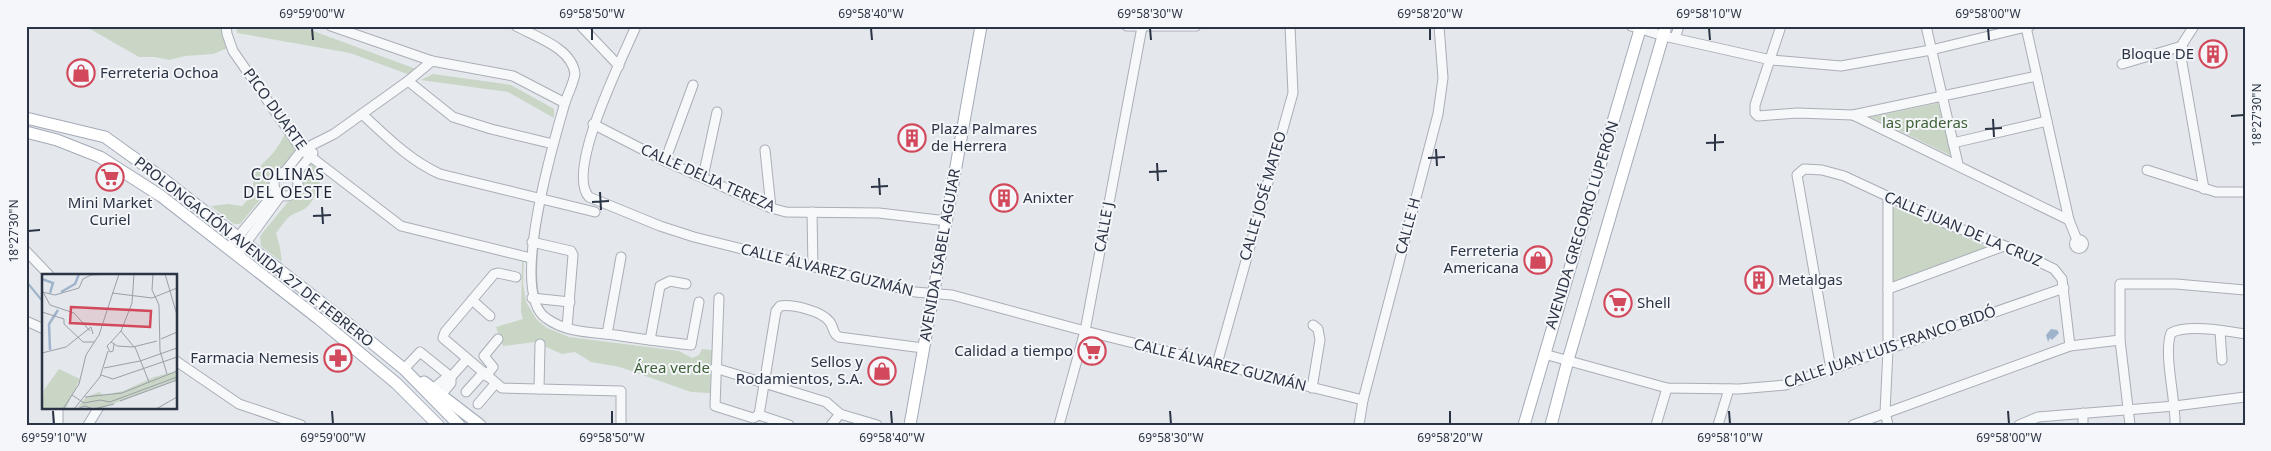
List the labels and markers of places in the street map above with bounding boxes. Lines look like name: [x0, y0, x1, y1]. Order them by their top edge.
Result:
building icon: Bloque DE: [2198, 39, 2228, 69]
place label: Bloque DE: [2121, 43, 2194, 63]
shop icon: Ferreteria Ochoa: [66, 58, 96, 88]
place label: Ferreteria Ochoa: [100, 62, 219, 82]
place label: Plaza Palmares de Herrera: [931, 118, 1037, 155]
building icon: Plaza Palmares de Herrera: [897, 123, 927, 153]
supermarket icon: Mini Market Curiel: [95, 162, 125, 192]
building icon: Anixter: [989, 183, 1019, 213]
place label: Anixter: [1023, 187, 1074, 207]
place label: Mini Market Curiel: [68, 192, 153, 229]
place label: Ferreteria Americana: [1444, 240, 1519, 277]
shop icon: Ferreteria Americana: [1523, 245, 1553, 275]
building icon: Metalgas: [1744, 265, 1774, 295]
place label: Metalgas: [1778, 269, 1843, 289]
supermarket icon: Shell: [1603, 288, 1633, 318]
place label: Shell: [1637, 292, 1671, 312]
supermarket icon: Calidad a tiempo: [1077, 336, 1107, 366]
place label: Calidad a tiempo: [954, 340, 1073, 360]
pharmacy icon: Farmacia Nemesis: [323, 343, 353, 373]
place label: Farmacia Nemesis: [190, 347, 319, 367]
place label: Sellos y Rodamientos, S.A.: [736, 351, 863, 388]
shop icon: Sellos y Rodamientos, S.A.: [867, 356, 897, 386]

